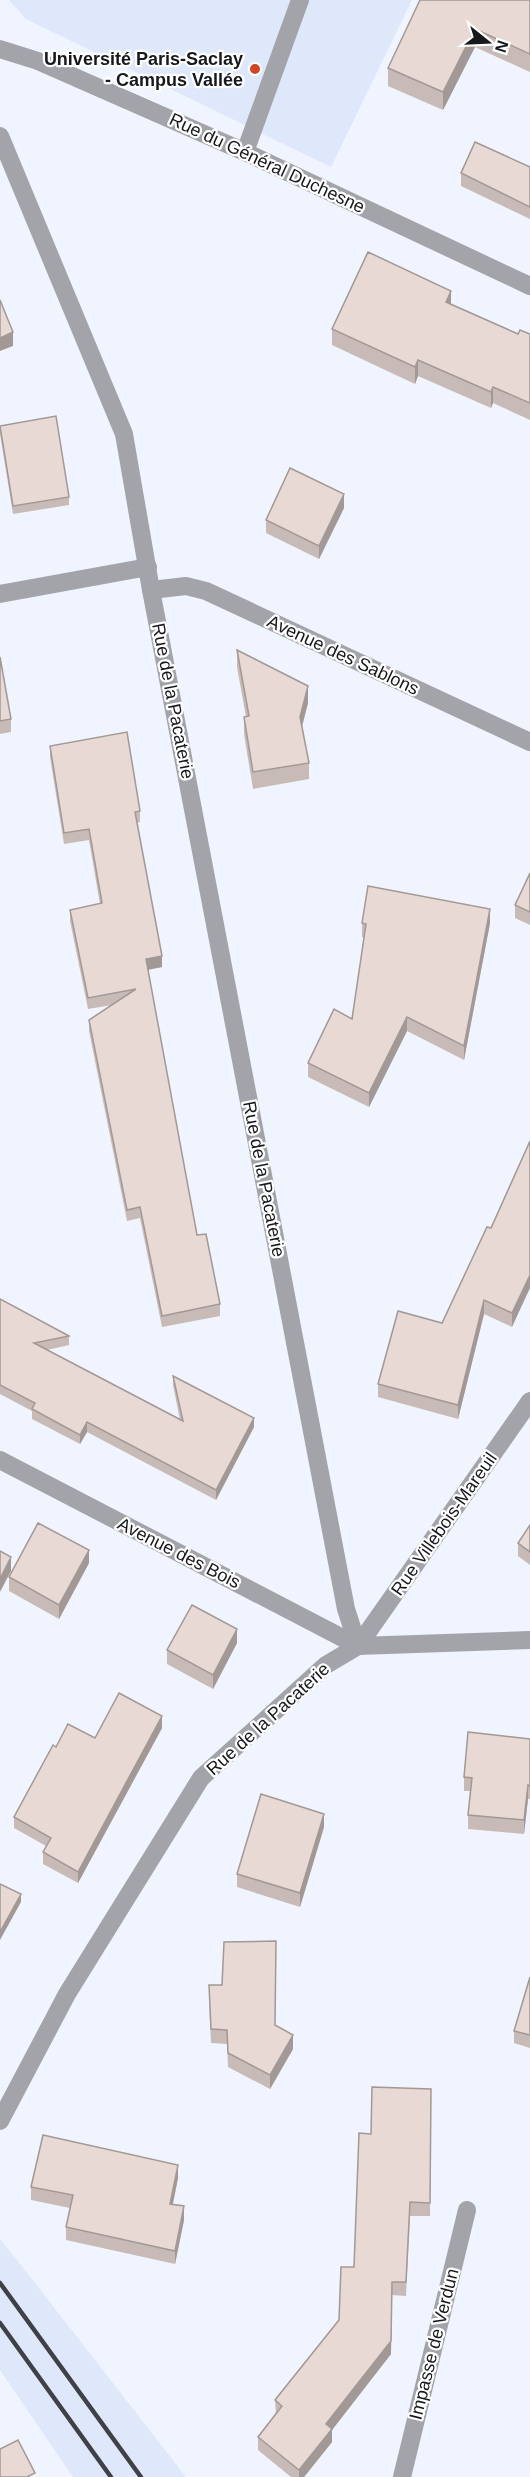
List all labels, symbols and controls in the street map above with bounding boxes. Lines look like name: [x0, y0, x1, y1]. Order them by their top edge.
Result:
north arrow: [458, 12, 518, 72]
text: N: [492, 38, 512, 55]
place label: Université Paris-Saclay - Campus Vallée: [44, 49, 243, 90]
marker: Université Paris-Saclay - Campus Vallée: [248, 62, 262, 76]
street label: Rue du Général Duchesne: [166, 109, 368, 217]
street label: Avenue des Sablons: [264, 611, 422, 699]
street label: Rue de la Pacaterie: [148, 621, 198, 781]
street label: Rue de la Pacaterie: [239, 1099, 289, 1259]
street label: Rue Villebois-Mareuil: [387, 1449, 501, 1599]
street label: Avenue des Bois: [114, 1513, 244, 1593]
street label: Rue de la Pacaterie: [203, 1659, 333, 1779]
street label: Impasse de Verdun: [406, 2266, 462, 2422]

